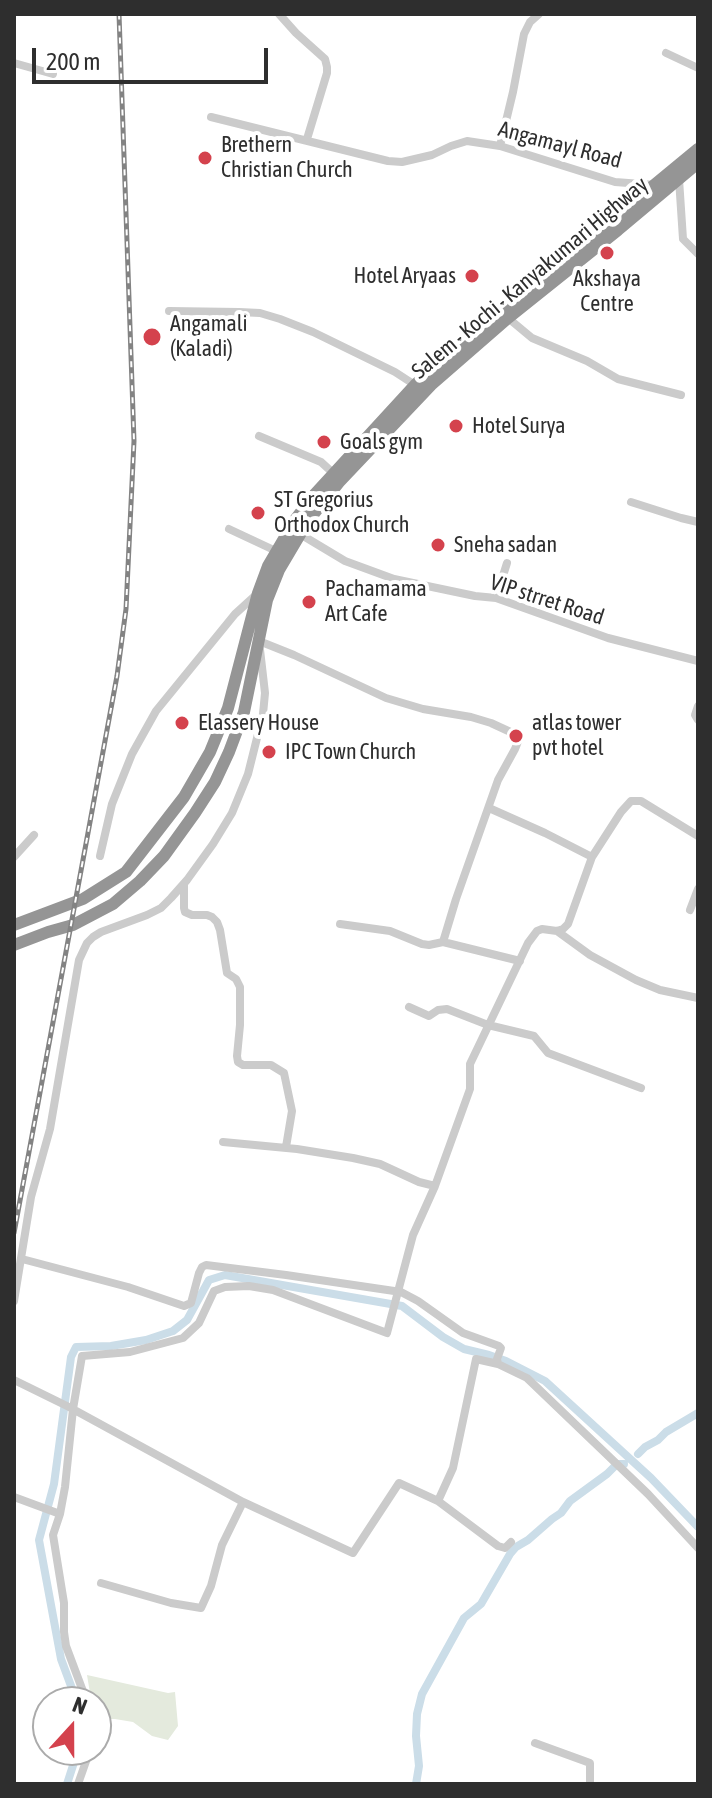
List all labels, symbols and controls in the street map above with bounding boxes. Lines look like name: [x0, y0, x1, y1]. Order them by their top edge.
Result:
scale bar: [36, 32, 272, 82]
text: 200 m: [46, 48, 100, 75]
street label: Angamayl Road: [495, 116, 625, 174]
place label: Brethern Christian Church: [221, 132, 353, 184]
marker: Brethern Christian Church: [196, 149, 214, 167]
street label: Salem - Kochi - Kanyakumari Highway: [407, 171, 653, 385]
marker: Akshaya Centre: [598, 244, 616, 262]
place label: Hotel Aryaas: [354, 263, 456, 289]
place label: Akshaya Centre: [573, 266, 641, 318]
marker: Hotel Aryaas: [463, 267, 481, 285]
place label: Angamali (Kaladi): [170, 311, 248, 362]
marker: Angamali (Kaladi): [141, 326, 163, 348]
place label: Hotel Surya: [472, 413, 565, 439]
marker: Hotel Surya: [447, 417, 465, 435]
place label: Goals gym: [340, 429, 423, 455]
marker: Goals gym: [315, 433, 333, 451]
place label: ST Gregorius Orthodox Church: [274, 487, 409, 538]
marker: ST Gregorius Orthodox Church: [249, 504, 267, 522]
place label: Sneha sadan: [454, 532, 557, 558]
marker: Sneha sadan: [429, 536, 447, 554]
street label: VIP strret Road: [487, 569, 607, 631]
place label: Pachamama Art Cafe: [325, 576, 427, 628]
marker: Pachamama Art Cafe: [300, 593, 318, 611]
place label: Elassery House: [198, 710, 319, 736]
place label: atlas tower pvt hotel: [532, 710, 621, 762]
marker: Elassery House: [173, 714, 191, 732]
marker: atlas tower pvt hotel: [507, 727, 525, 745]
place label: IPC Town Church: [285, 739, 416, 765]
marker: IPC Town Church: [260, 743, 278, 761]
north arrow: [32, 1686, 112, 1766]
text: N: [69, 1691, 91, 1720]

